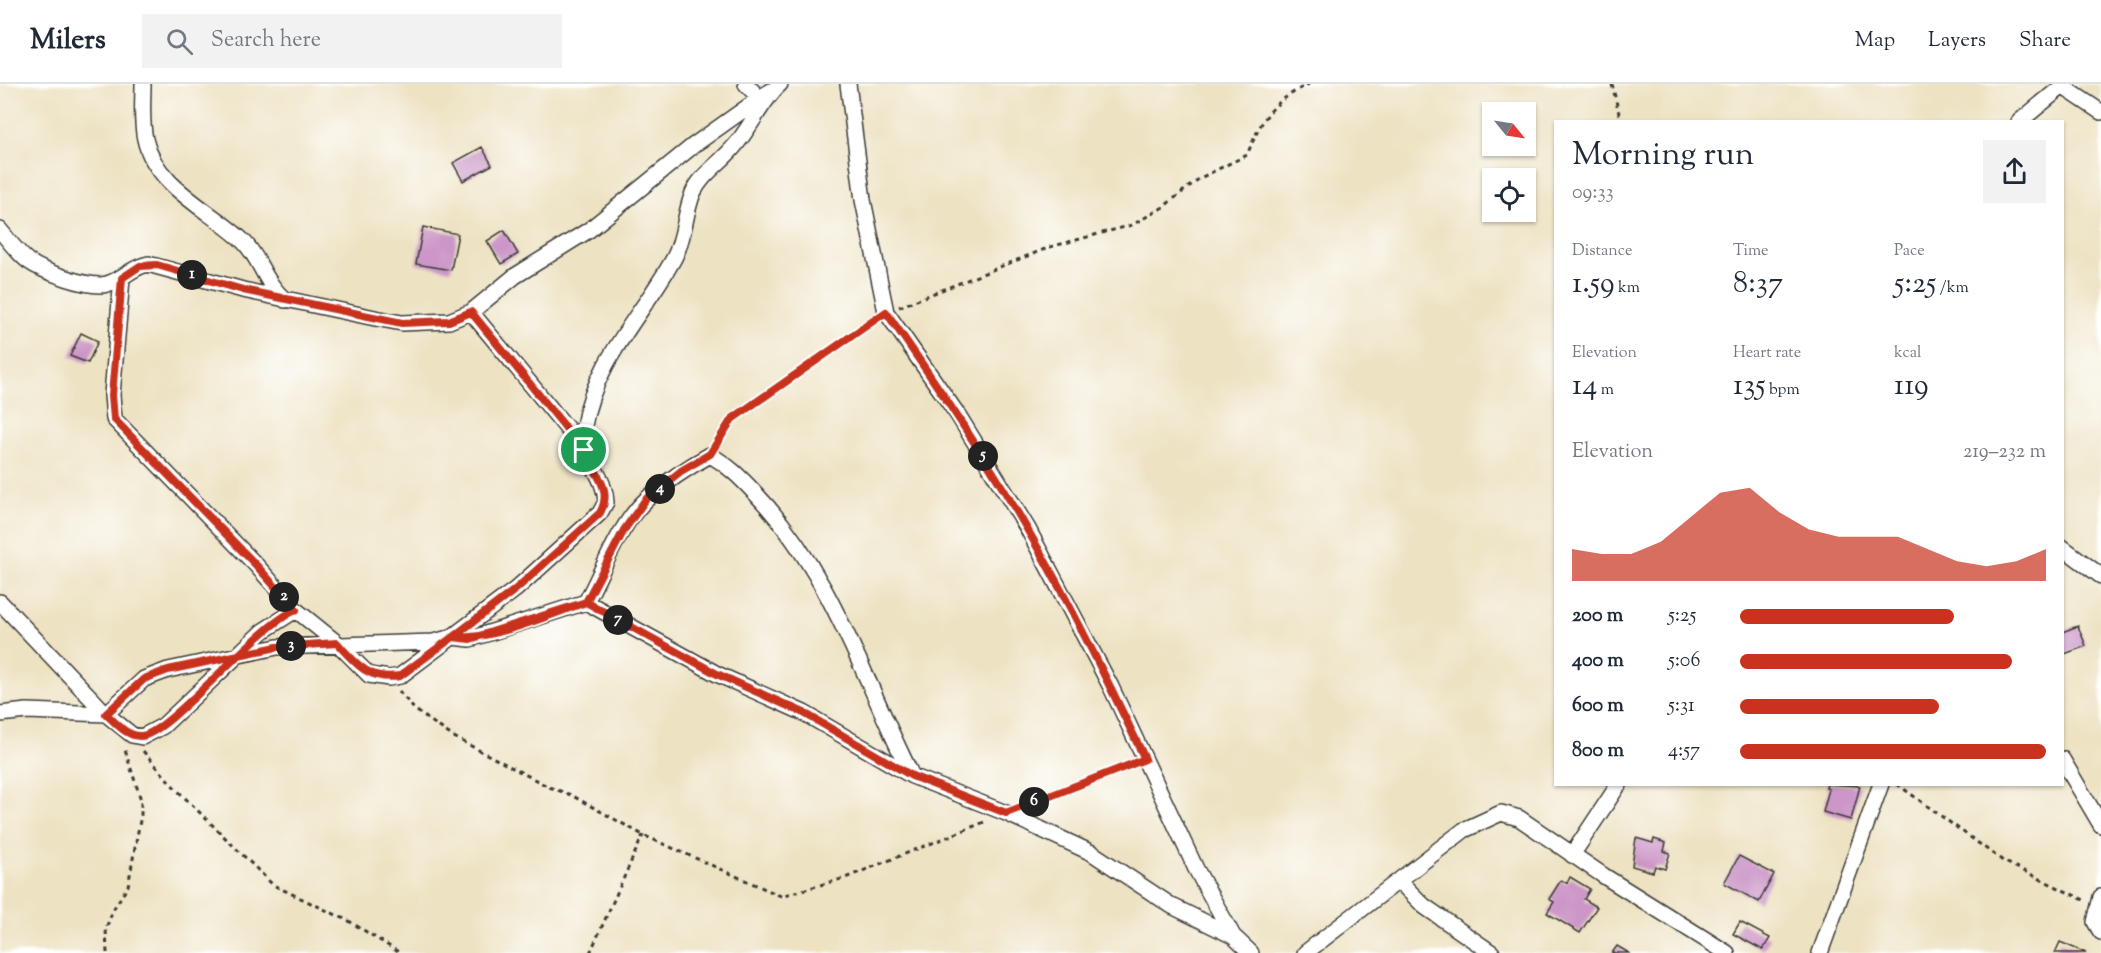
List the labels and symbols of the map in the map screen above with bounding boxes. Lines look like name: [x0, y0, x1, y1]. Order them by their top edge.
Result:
north arrow: [1482, 102, 1536, 156]
pin: 1: [177, 260, 207, 290]
pin: [558, 424, 609, 475]
pin: 5: [968, 441, 998, 471]
pin: 4: [645, 474, 675, 504]
pin: 2: [269, 582, 299, 612]
pin: 7: [603, 605, 633, 635]
pin: 3: [276, 631, 306, 661]
pin: 6: [1019, 787, 1049, 817]

